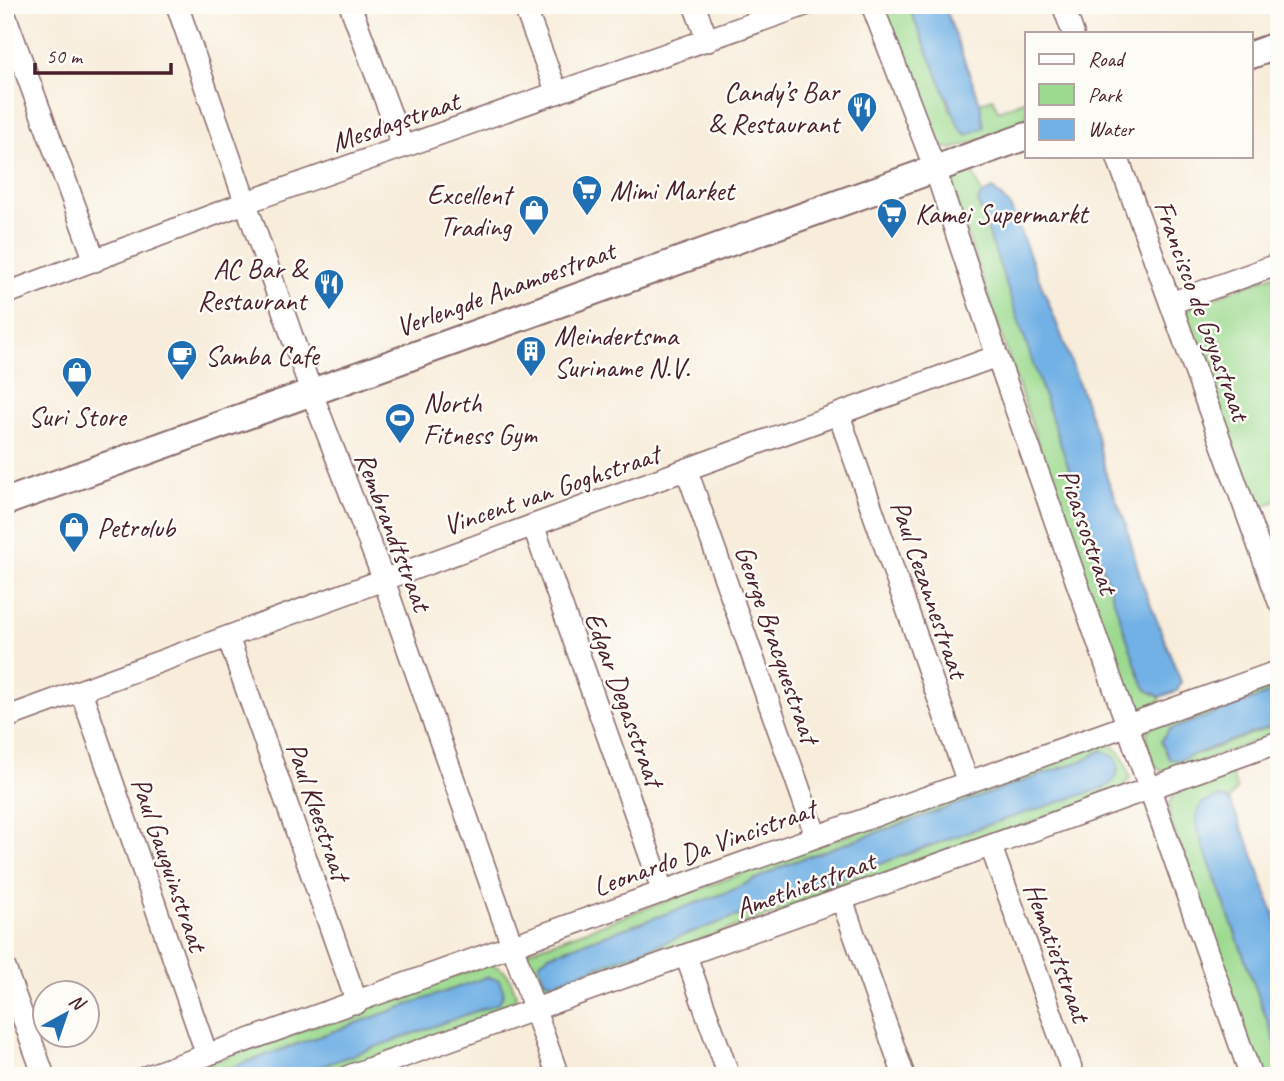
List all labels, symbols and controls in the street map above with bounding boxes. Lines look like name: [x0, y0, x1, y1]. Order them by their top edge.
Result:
scale bar: [35, 32, 172, 76]
legend: [1025, 32, 1252, 158]
text: 50 m: [46, 43, 84, 69]
text: Road: [1088, 46, 1127, 72]
place label: Candy’s Bar & Restaurant: [708, 74, 842, 141]
street label: Mesdagstraat: [327, 82, 466, 160]
text: Park: [1088, 82, 1123, 108]
restaurant icon: Candy’s Bar & Restaurant: [845, 90, 879, 134]
text: Water: [1088, 116, 1135, 142]
supermarket icon: Mimi Market: [570, 173, 604, 217]
place label: Mimi Market: [610, 173, 736, 208]
place label: Excellent Trading: [427, 177, 515, 244]
shop icon: Excellent Trading: [517, 193, 551, 237]
street label: Francisco de Goyastraat: [1146, 195, 1260, 428]
supermarket icon: Kamei Supermarkt: [875, 196, 909, 240]
place label: Kamei Supermarkt: [915, 196, 1090, 231]
street label: Verlengde Anamoestraat: [391, 232, 622, 344]
place label: AC Bar & Restaurant: [198, 251, 309, 318]
restaurant icon: AC Bar & Restaurant: [312, 267, 346, 311]
place label: Meindertsma Suriname N.V.: [554, 318, 690, 385]
building icon: Meindertsma Suriname N.V.: [514, 334, 548, 378]
cafe icon: Samba Cafe: [165, 338, 199, 382]
place label: Samba Cafe: [205, 338, 321, 373]
shop icon: Suri Store: [60, 355, 94, 399]
place label: North Fitness Gym: [423, 385, 538, 452]
place label: Suri Store: [28, 399, 128, 434]
sports icon: North Fitness Gym: [383, 401, 417, 445]
street label: Vincent van Goghstraat: [438, 435, 667, 543]
street label: Rembrandtstraat: [347, 447, 441, 618]
street label: Picassostraat: [1051, 464, 1127, 601]
street label: Paul Cezannestraat: [883, 496, 977, 685]
shop icon: Petrolub: [57, 510, 91, 554]
place label: Petrolub: [97, 510, 177, 545]
street label: George Bracquestraat: [727, 541, 829, 751]
street label: Edgar Degasstraat: [577, 607, 673, 795]
street label: Paul Kleestraat: [279, 738, 360, 888]
street label: Paul Gauguinstraat: [123, 773, 217, 958]
street label: Leonardo Da Vincistraat: [588, 790, 824, 904]
street label: Amethietstraat: [731, 842, 882, 926]
street label: Hematietstraat: [1016, 878, 1100, 1029]
north arrow: [32, 979, 102, 1050]
text: N: [64, 989, 91, 1017]

